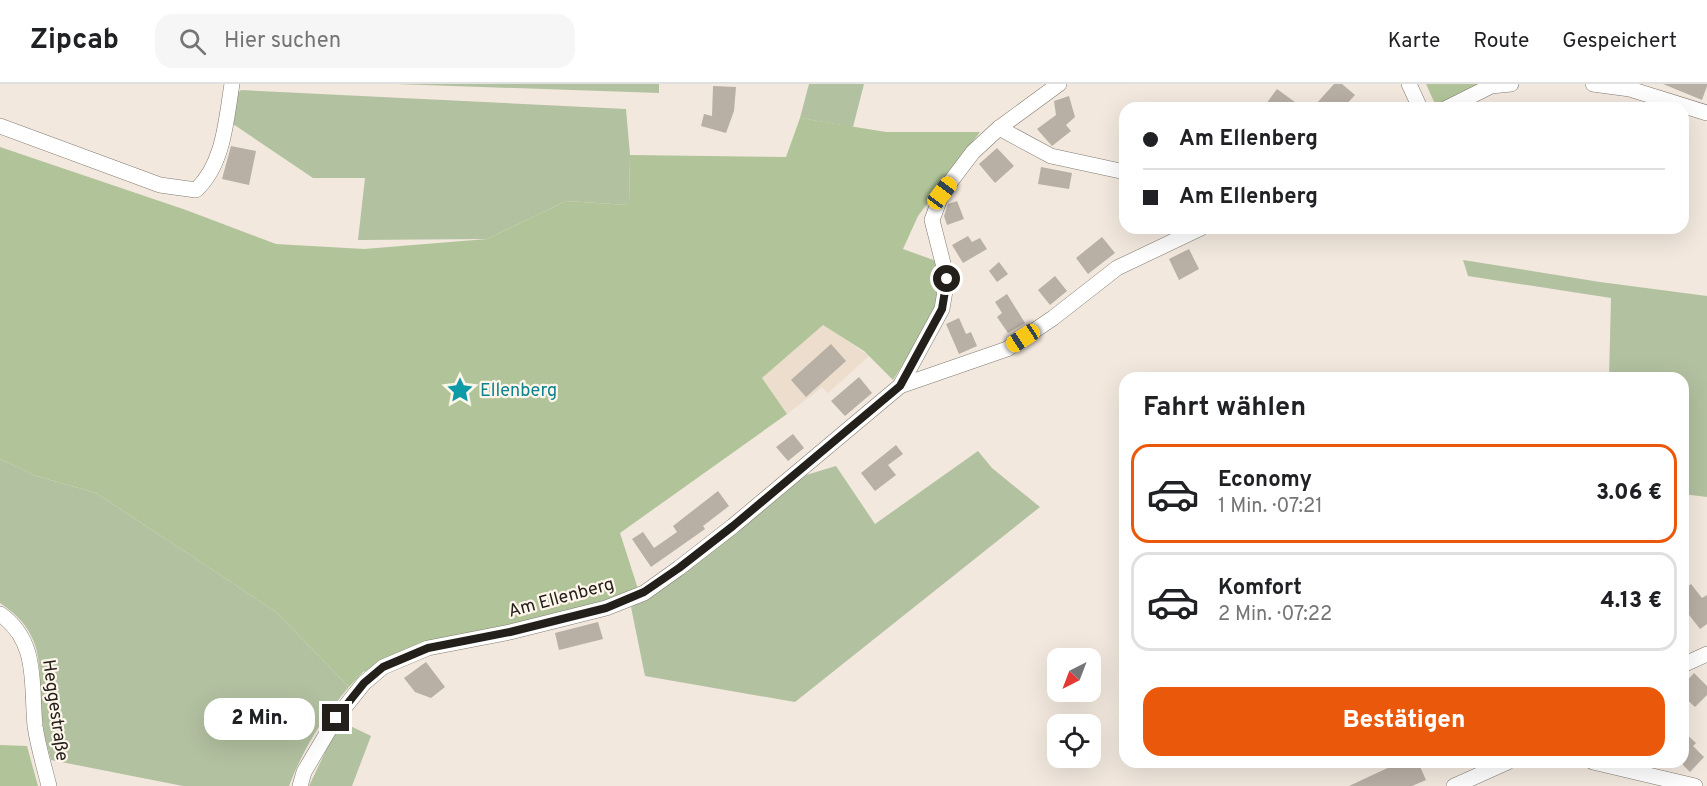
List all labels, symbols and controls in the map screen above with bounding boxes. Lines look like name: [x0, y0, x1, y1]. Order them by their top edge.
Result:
search box: [155, 14, 575, 68]
text: Zipcab: [30, 23, 119, 59]
icon: search: [176, 25, 209, 58]
text: Hier suchen: [224, 28, 341, 55]
text: Karte: [1388, 28, 1440, 55]
text: Route: [1473, 28, 1529, 55]
text: Gespeichert: [1562, 28, 1677, 55]
text: Am Ellenberg: [1179, 126, 1318, 153]
car: [924, 173, 960, 213]
text: Am Ellenberg: [1179, 184, 1318, 211]
route start: [933, 265, 960, 292]
car: [1003, 321, 1043, 355]
place icon: Ellenberg: [445, 375, 475, 405]
place label: Ellenberg: [480, 380, 557, 403]
text: Fahrt wählen: [1143, 391, 1306, 425]
icon: car: [1146, 467, 1200, 521]
text: Economy: [1218, 467, 1312, 494]
text: 3.06 €: [1596, 480, 1662, 507]
text: 1 Min. · 07:21: [1218, 494, 1323, 520]
street label: Am Ellenberg: [506, 573, 617, 624]
icon: car: [1146, 575, 1200, 629]
text: Komfort: [1218, 575, 1302, 602]
text: 4.13 €: [1600, 588, 1662, 615]
text: 2 Min. · 07:22: [1218, 602, 1332, 628]
north arrow: [1047, 648, 1101, 702]
map controls: [1047, 648, 1101, 768]
street label: Heggestraße: [36, 658, 73, 762]
button: Bestätigen: [1143, 687, 1665, 756]
callout: 2 Min.: [204, 697, 315, 739]
route end: [322, 704, 349, 731]
text: 2 Min.: [231, 706, 288, 732]
button: locate: [1047, 714, 1101, 768]

